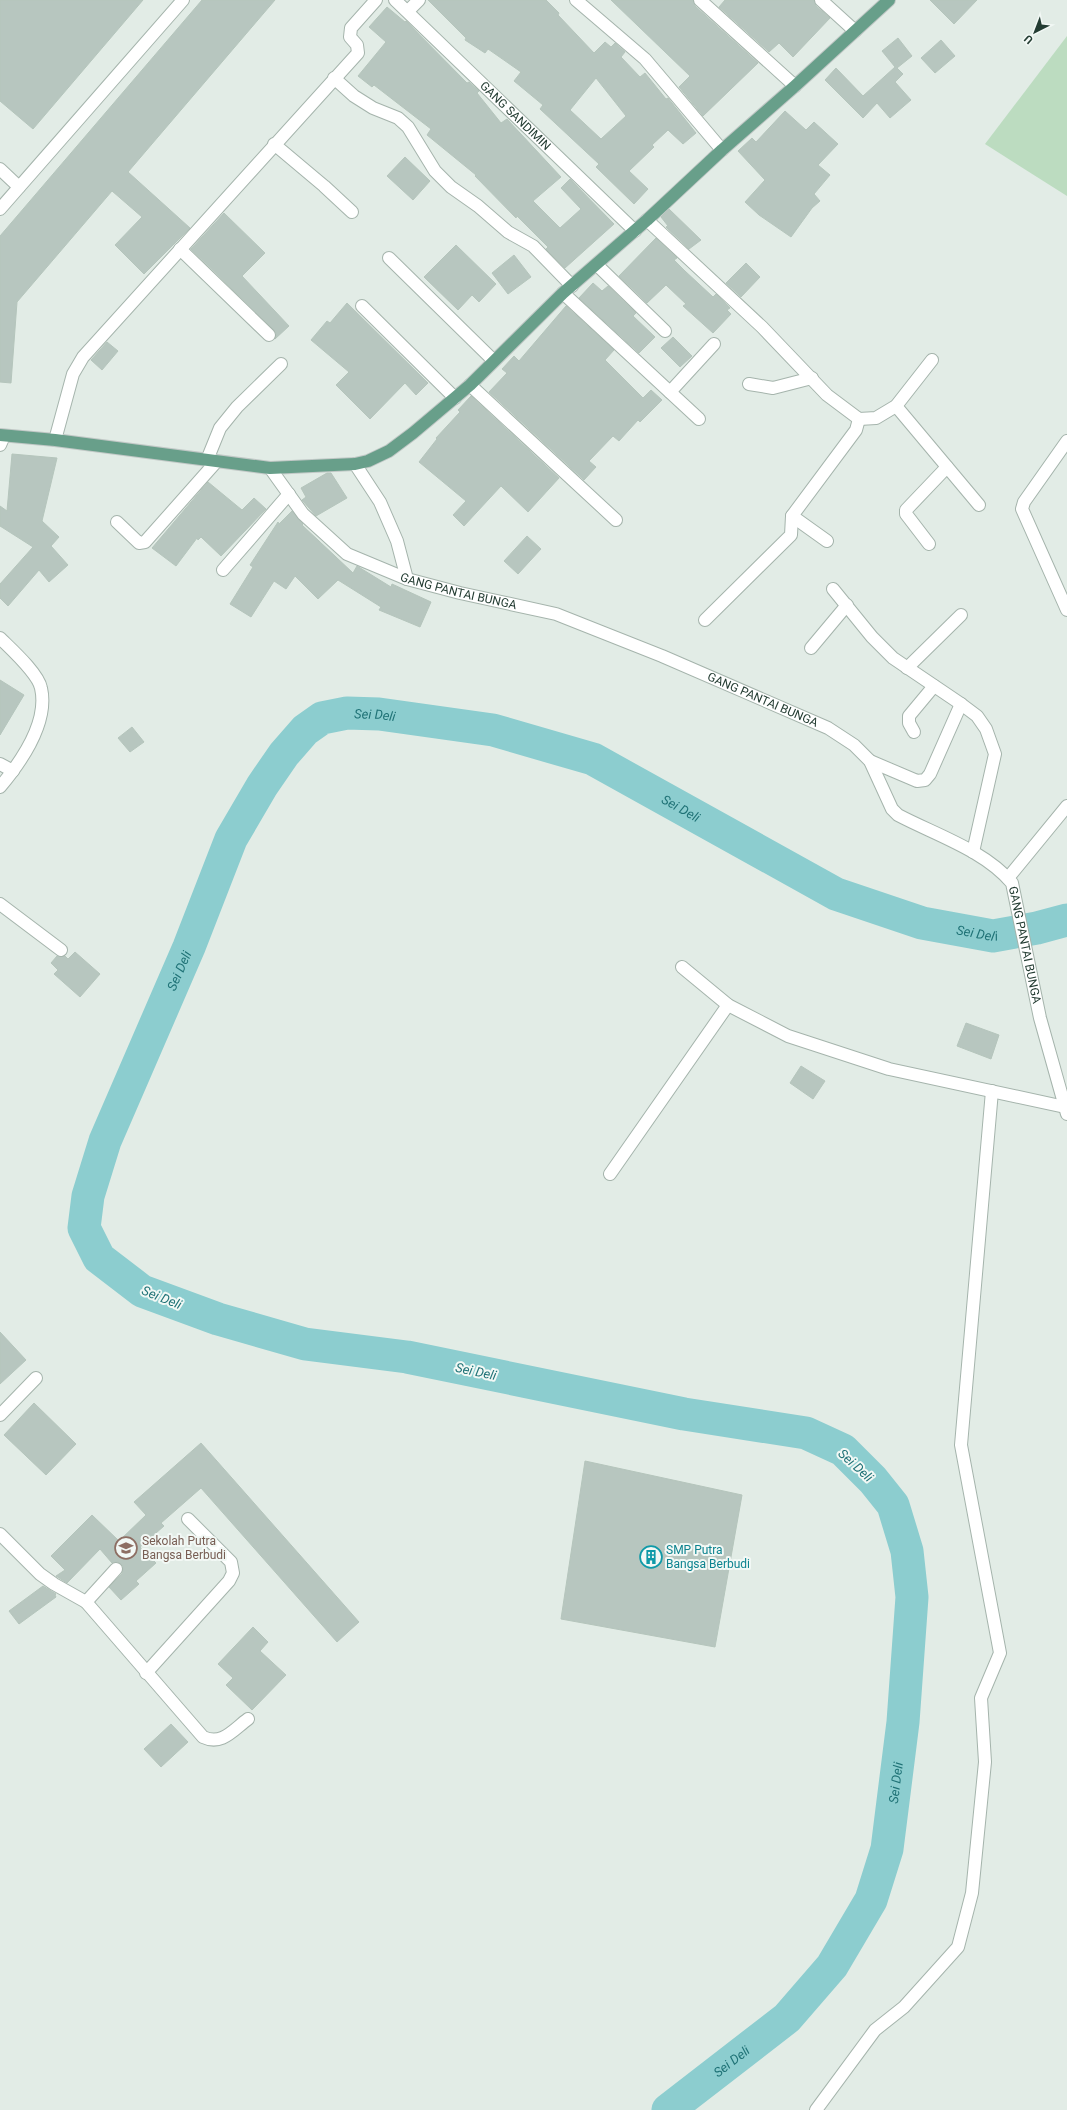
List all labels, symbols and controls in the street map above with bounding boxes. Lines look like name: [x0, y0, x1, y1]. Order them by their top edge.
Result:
north arrow: [1015, 12, 1055, 52]
text: U: [1022, 32, 1036, 46]
street label: GANG SANDIMIN: [477, 79, 554, 153]
street label: GANG PANTAI BUNGA: [398, 570, 518, 612]
street label: GANG PANTAI BUNGA: [705, 670, 820, 730]
water label: Sei Deli: [354, 706, 397, 724]
water label: Sei Deli: [659, 792, 703, 825]
street label: GANG PANTAI BUNGA: [1006, 885, 1044, 1005]
water label: Sei Deli: [955, 922, 1000, 944]
water label: Sei Deli: [164, 948, 195, 993]
water label: Sei Deli: [140, 1283, 185, 1313]
water label: Sei Deli: [454, 1360, 499, 1383]
water label: Sei Deli: [835, 1446, 877, 1485]
place label: Sekolah Putra Bangsa Berbudi: [142, 1534, 226, 1562]
school or university icon: Sekolah Putra Bangsa Berbudi: [113, 1535, 139, 1561]
place label: SMP Putra Bangsa Berbudi: [666, 1543, 750, 1571]
building icon: SMP Putra Bangsa Berbudi: [638, 1544, 664, 1570]
water label: Sei Deli: [886, 1760, 906, 1804]
water label: Sei Deli: [711, 2042, 753, 2080]

